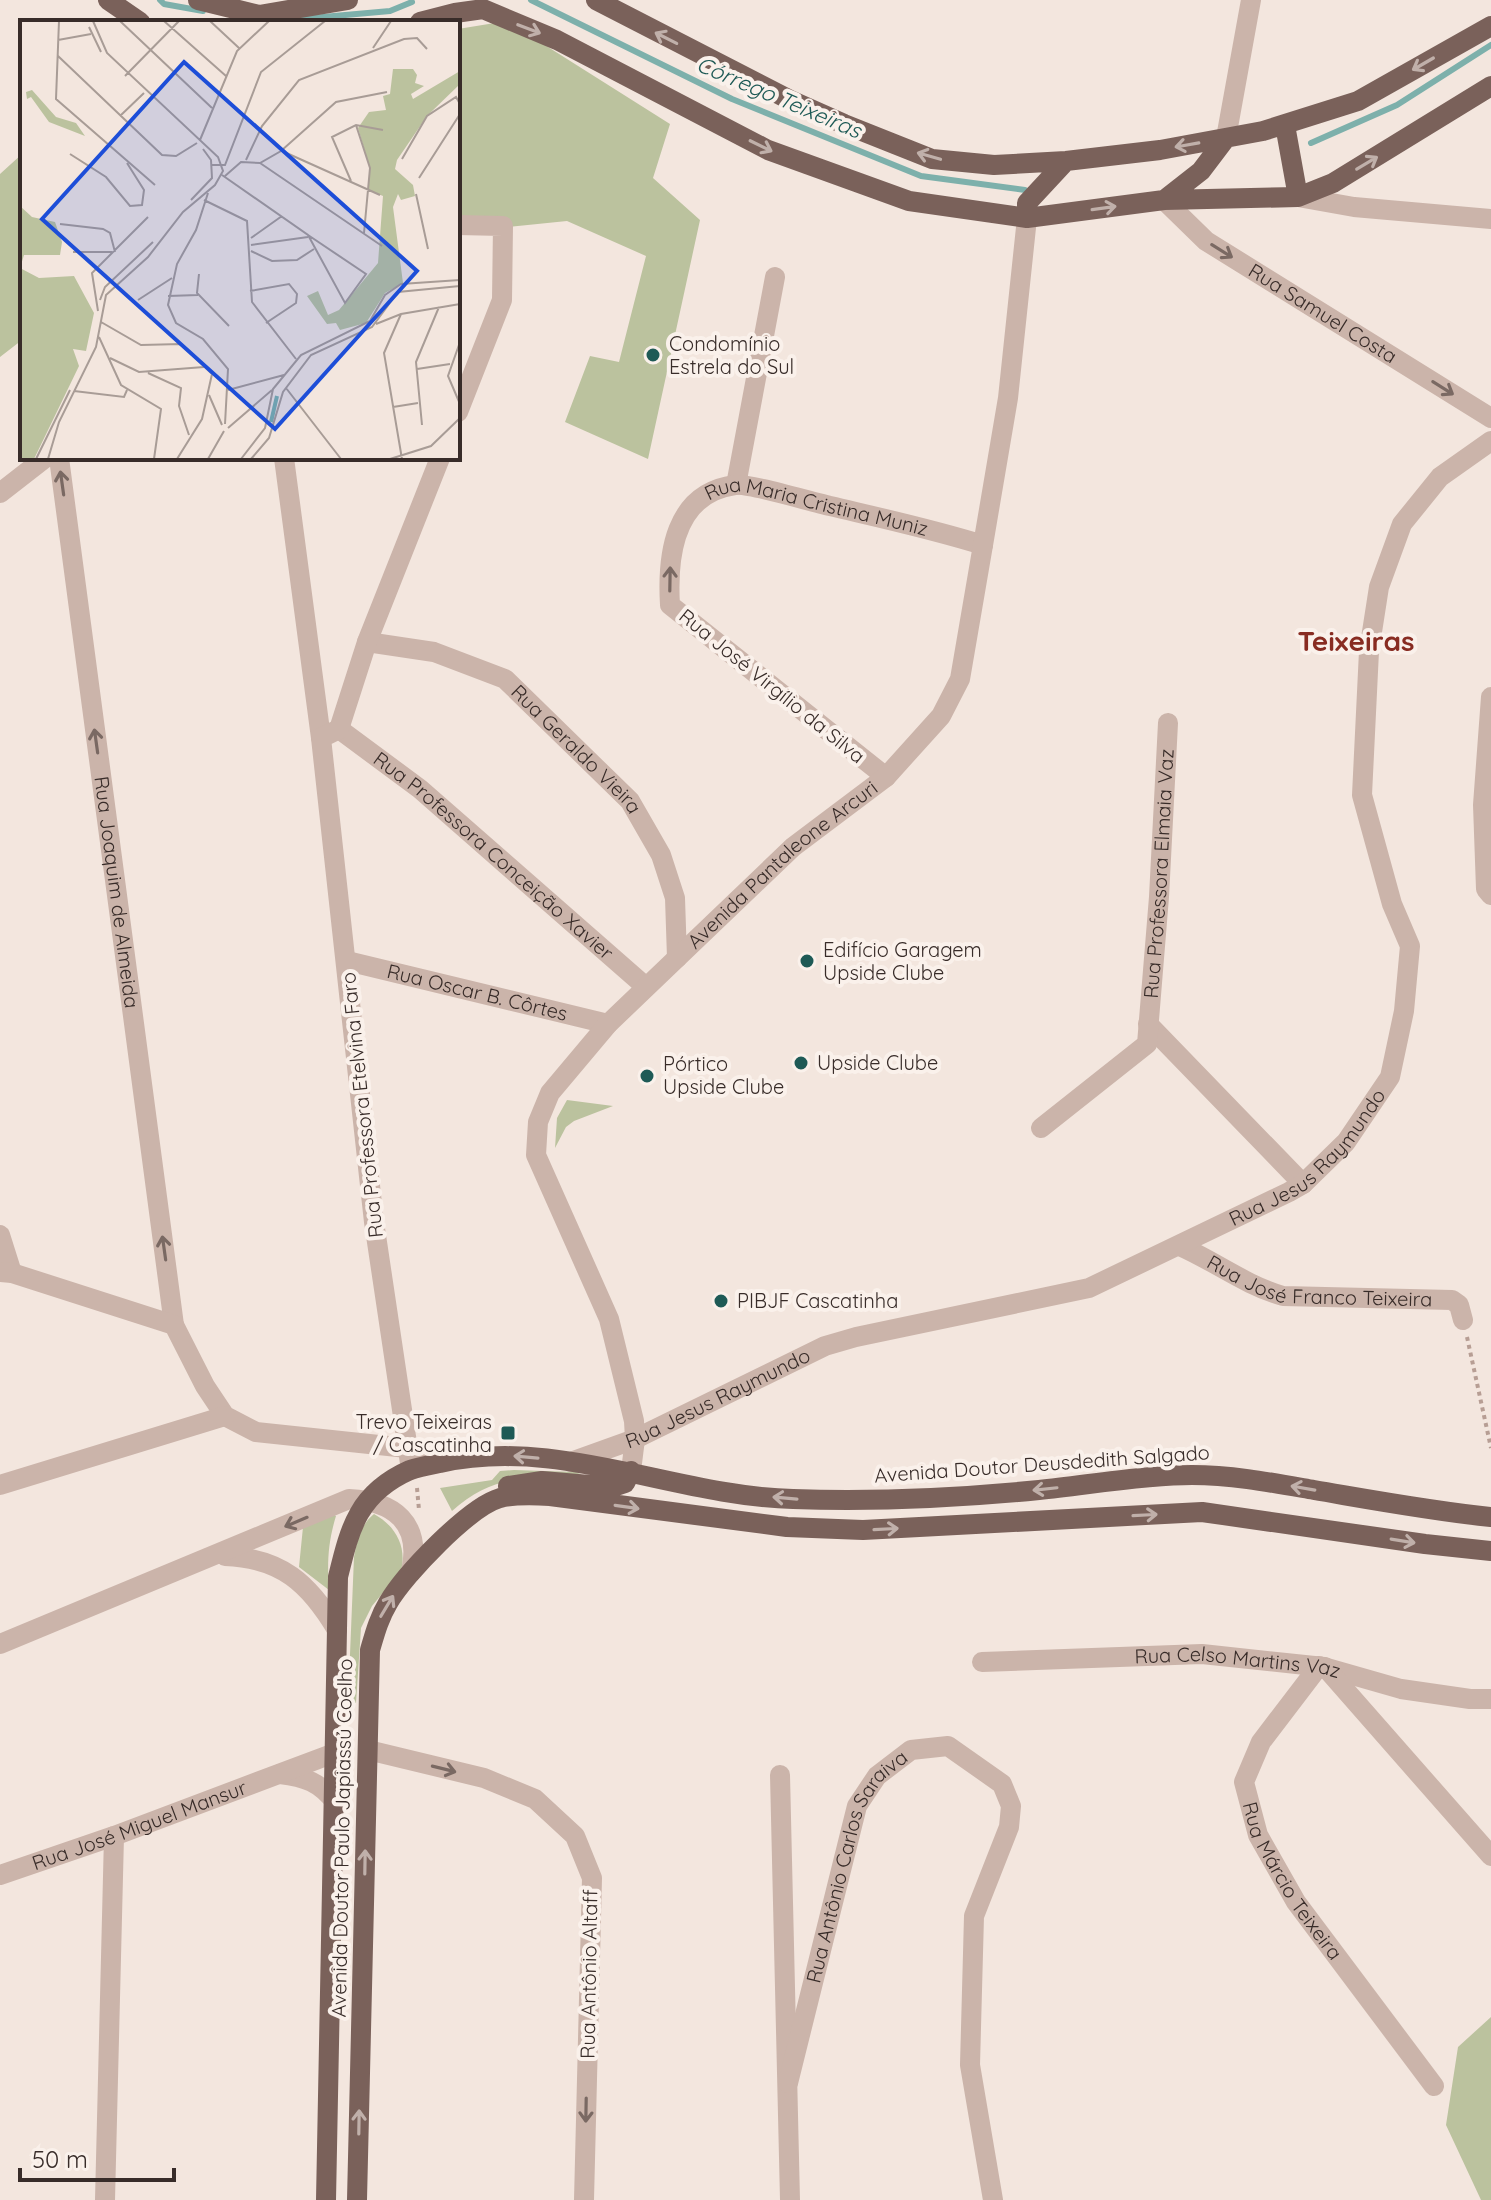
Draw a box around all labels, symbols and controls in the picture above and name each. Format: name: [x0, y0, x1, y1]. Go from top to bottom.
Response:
inset map: [20, 20, 460, 460]
one-way arrow: [516, 23, 541, 37]
one-way arrow: [655, 30, 679, 45]
water label: Córrego Teixeiras: [692, 50, 867, 145]
one-way arrow: [1412, 56, 1435, 72]
one-way arrow: [749, 139, 773, 154]
one-way arrow: [1174, 139, 1200, 154]
one-way arrow: [916, 148, 942, 163]
one-way arrow: [1355, 154, 1378, 170]
one-way arrow: [1090, 200, 1117, 215]
one-way arrow: [1210, 243, 1233, 259]
street label: Rua Samuel Costa: [1244, 258, 1402, 368]
place label: Condomínio Estrela do Sul: [669, 331, 794, 379]
marker: Condomínio Estrela do Sul: [644, 346, 662, 364]
one-way arrow: [1431, 380, 1454, 396]
one-way arrow: [54, 471, 69, 496]
street label: Rua Maria Cristina Muniz: [700, 471, 931, 541]
one-way arrow: [662, 566, 677, 593]
street label: Rua José Virgílio da Silva: [674, 603, 870, 768]
district label: Teixeiras: [1298, 623, 1414, 658]
street label: Rua Geraldo Vieira: [506, 679, 648, 818]
one-way arrow: [89, 728, 104, 754]
street label: Rua Professora Conceição Xavier: [369, 746, 619, 965]
street label: Rua Professora Elmaia Vaz: [1138, 748, 1179, 999]
street label: Rua Joaquim de Almeida: [89, 775, 145, 1010]
street label: Avenida Pantaleone Arcuri: [682, 775, 882, 954]
place label: Edifício Garagem Upside Clube: [823, 937, 982, 985]
marker: Edifício Garagem Upside Clube: [798, 952, 816, 970]
street label: Rua Oscar B. Côrtes: [385, 958, 570, 1026]
street label: Rua Professora Etelvina Faro: [335, 971, 388, 1239]
place label: Upside Clube: [817, 1050, 938, 1075]
place label: Pórtico Upside Clube: [663, 1051, 784, 1099]
marker: Upside Clube: [792, 1054, 810, 1072]
marker: Pórtico Upside Clube: [638, 1067, 656, 1085]
street label: Rua Jesus Raymundo: [1225, 1084, 1390, 1231]
one-way arrow: [156, 1236, 171, 1261]
street label: Rua José Franco Teixeira: [1203, 1249, 1433, 1312]
place label: PIBJF Cascatinha: [737, 1288, 898, 1313]
marker: PIBJF Cascatinha: [712, 1292, 730, 1310]
street label: Rua Jesus Raymundo: [622, 1342, 814, 1454]
place label: Trevo Teixeiras / Cascatinha: [355, 1409, 492, 1457]
marker: Trevo Teixeiras / Cascatinha: [499, 1424, 517, 1442]
street label: Avenida Doutor Deusdedith Salgado: [873, 1439, 1210, 1488]
one-way arrow: [513, 1449, 540, 1464]
one-way arrow: [1291, 1480, 1316, 1495]
one-way arrow: [1032, 1482, 1059, 1497]
one-way arrow: [772, 1490, 799, 1505]
one-way arrow: [614, 1500, 639, 1515]
one-way arrow: [1131, 1507, 1158, 1522]
one-way arrow: [284, 1515, 309, 1530]
one-way arrow: [872, 1522, 899, 1537]
one-way arrow: [1390, 1534, 1416, 1549]
one-way arrow: [379, 1595, 395, 1618]
street label: Rua Celso Martins Vaz: [1134, 1641, 1343, 1683]
street label: Avenida Doutor Paulo Japiassú Coelho: [326, 1658, 357, 2018]
street label: Rua Antônio Carlos Saraiva: [800, 1744, 912, 1986]
one-way arrow: [431, 1762, 456, 1777]
street label: Rua José Miguel Mansur: [29, 1774, 250, 1875]
street label: Rua Márcio Teixeira: [1238, 1799, 1348, 1965]
one-way arrow: [358, 1849, 373, 1876]
street label: Rua Antônio Altaff: [575, 1889, 602, 2059]
one-way arrow: [578, 2096, 594, 2123]
one-way arrow: [352, 2109, 367, 2136]
scale bar: [20, 2132, 174, 2182]
text: 50 m: [32, 2144, 88, 2174]

